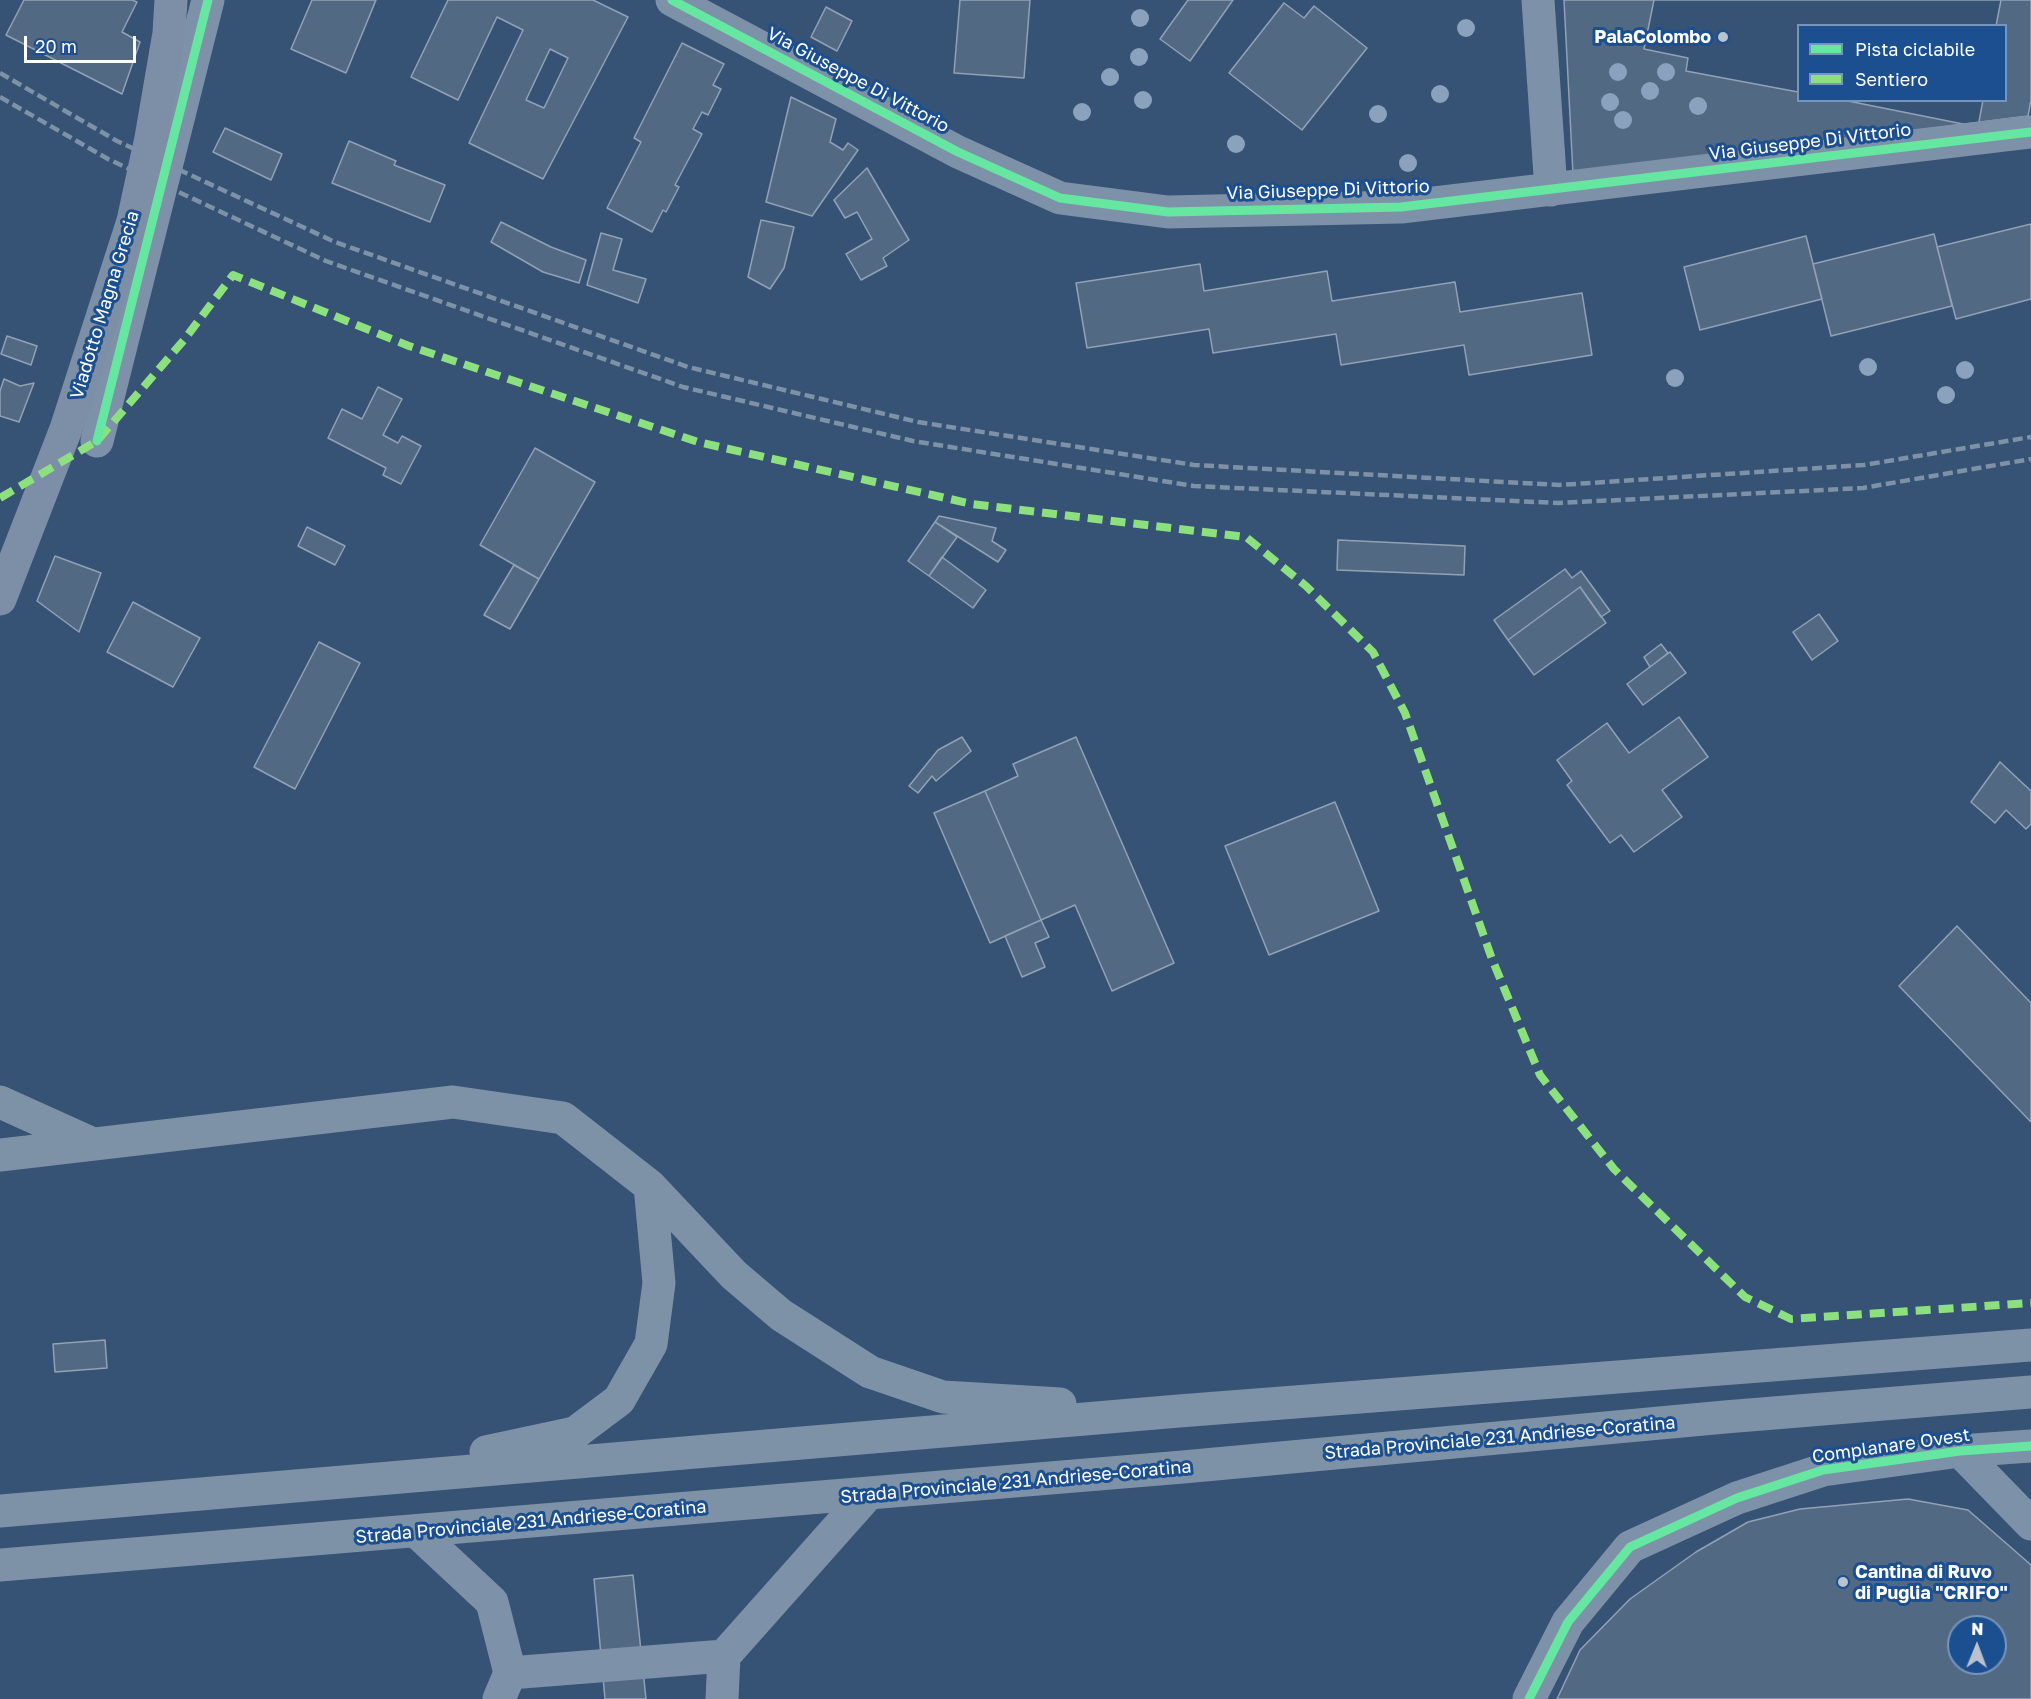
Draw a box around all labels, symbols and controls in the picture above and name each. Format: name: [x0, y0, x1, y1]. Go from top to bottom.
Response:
street label: Via Giuseppe Di Vittorio: [763, 23, 953, 137]
scale bar: [27, 24, 140, 62]
legend: [1797, 24, 2007, 102]
place label: PalaColombo: [1594, 26, 1711, 48]
marker: PalaColombo: [1716, 30, 1730, 44]
text: 20 m: [35, 35, 77, 57]
text: Pista ciclabile: [1855, 38, 1975, 60]
text: Sentiero: [1855, 68, 1928, 90]
street label: Via Giuseppe Di Vittorio: [1708, 119, 1912, 165]
street label: Via Giuseppe Di Vittorio: [1226, 176, 1430, 204]
street label: Viadotto Magna Grecia: [66, 208, 144, 402]
street label: Strada Provinciale 231 Andriese-Coratina: [1324, 1412, 1676, 1464]
street label: Complanare Ovest: [1811, 1424, 1971, 1468]
street label: Strada Provinciale 231 Andriese-Coratina: [840, 1456, 1192, 1508]
street label: Strada Provinciale 231 Andriese-Coratina: [355, 1496, 707, 1548]
place label: Cantina di Ruvo di Puglia "CRIFO": [1855, 1561, 2008, 1604]
marker: Cantina di Ruvo di Puglia "CRIFO": [1836, 1575, 1850, 1589]
north arrow: [1947, 1615, 2007, 1675]
text: N: [1971, 1619, 1984, 1639]

